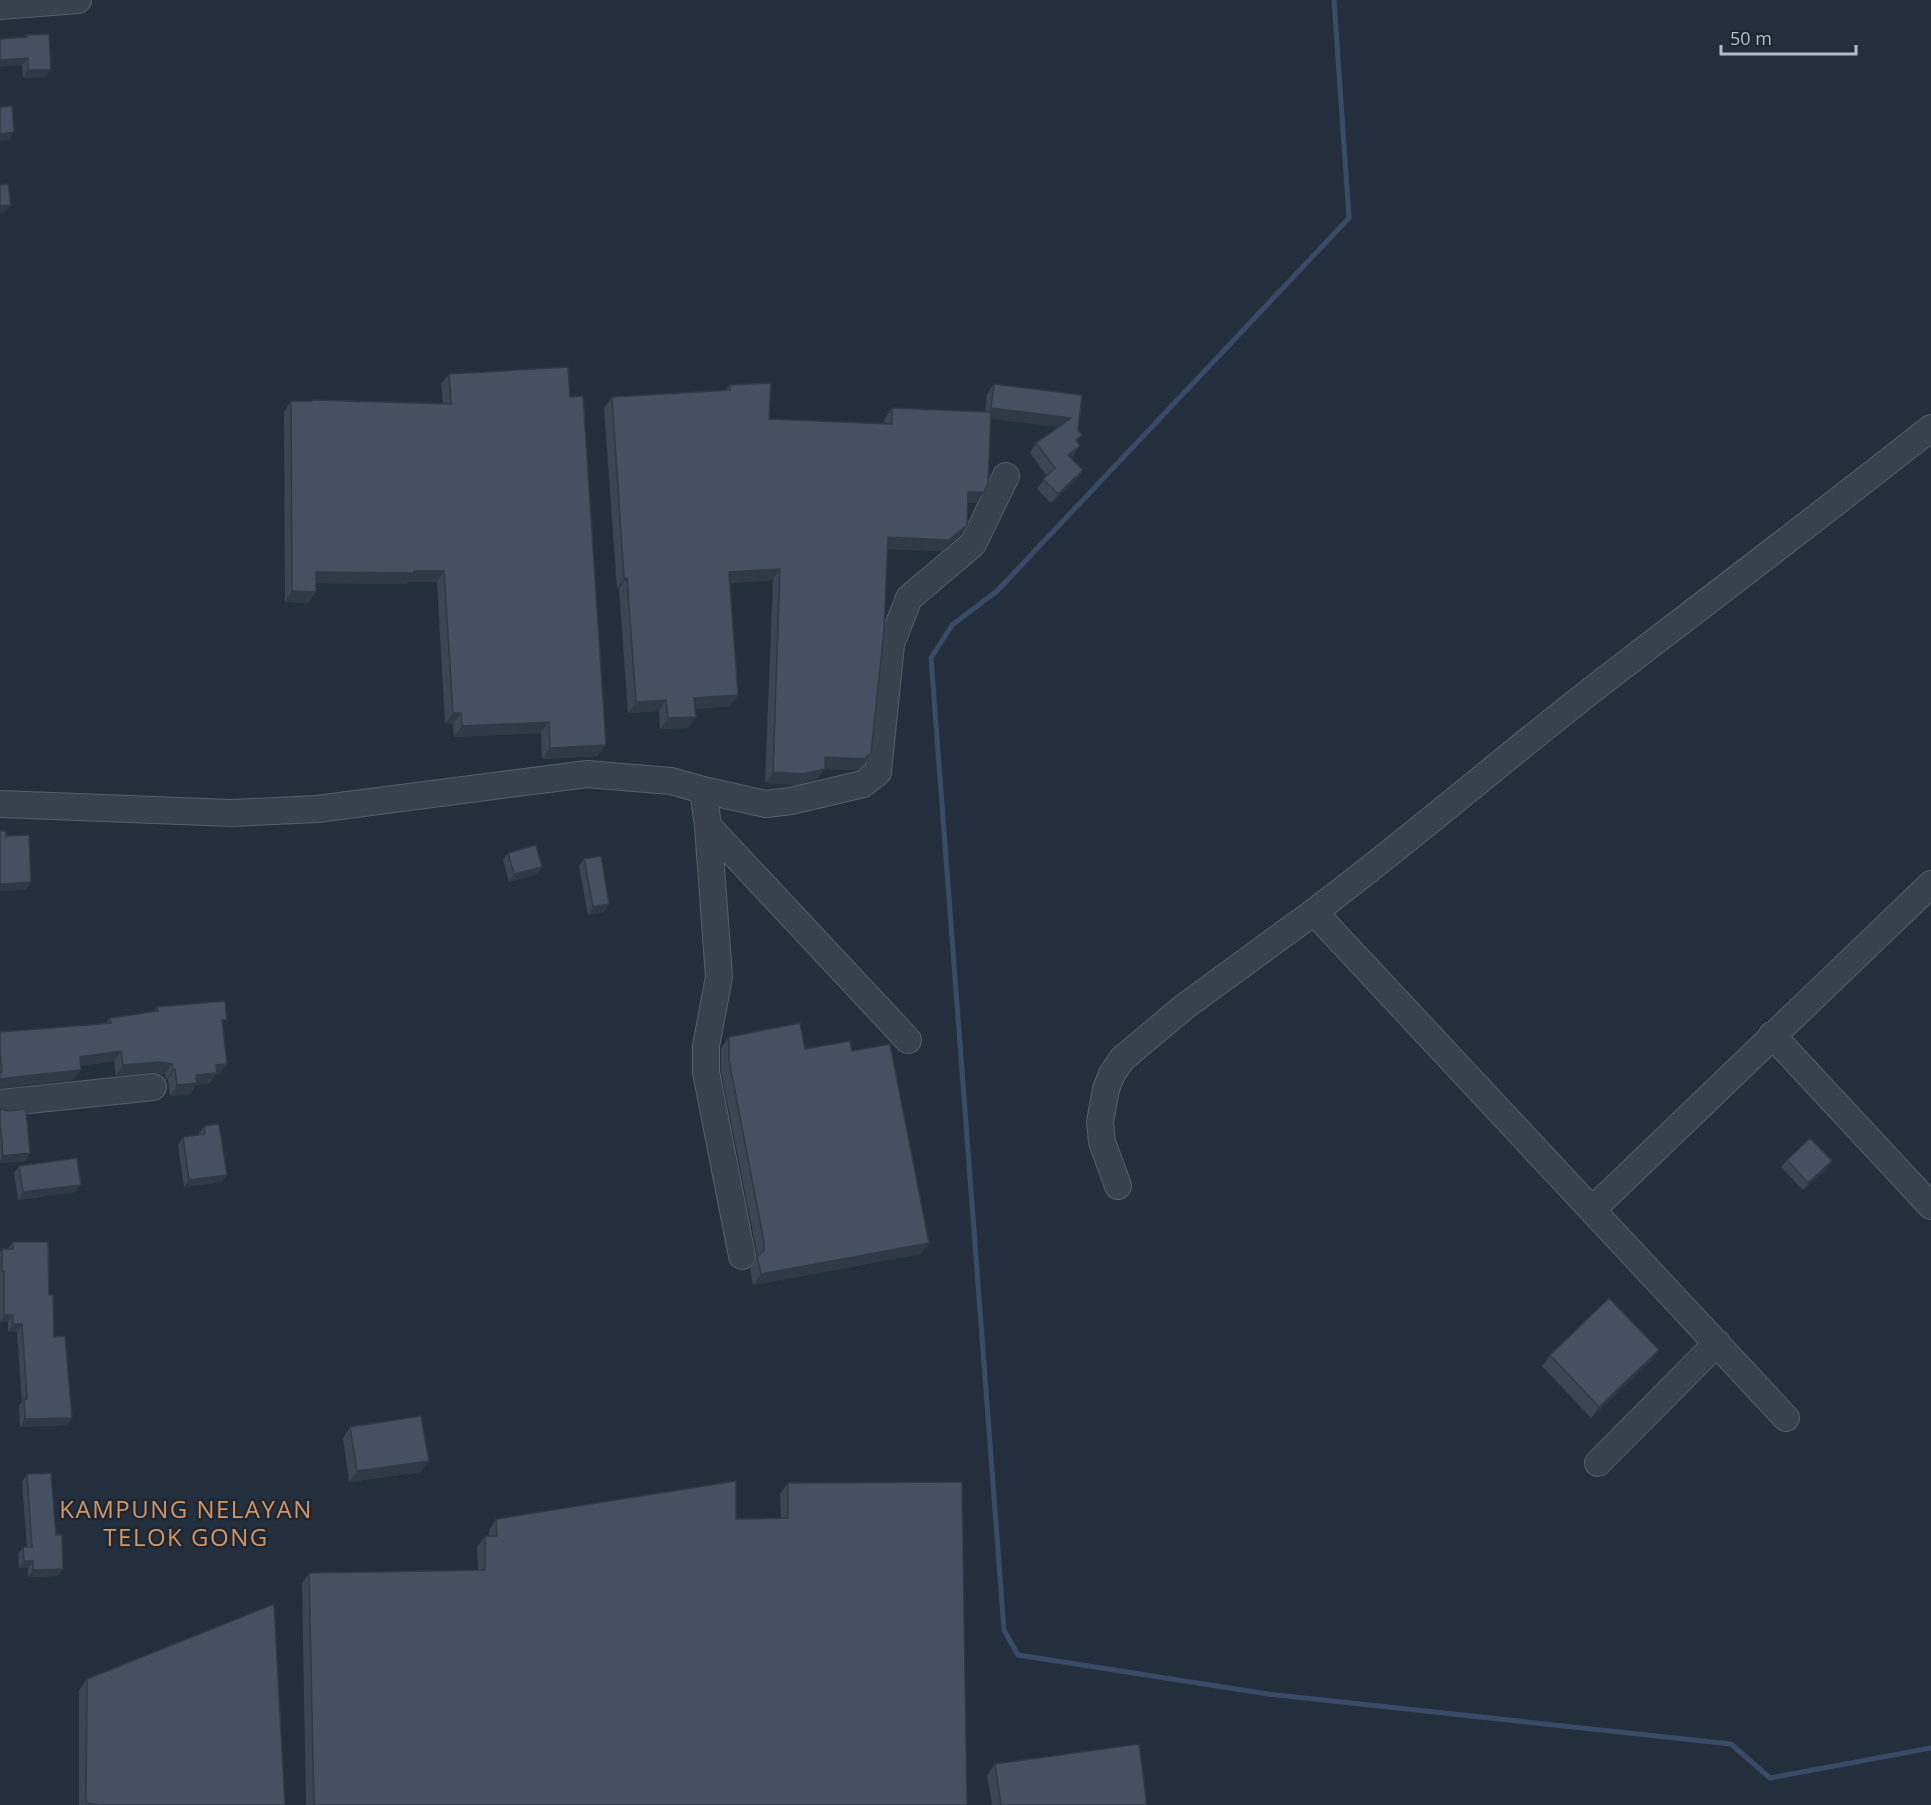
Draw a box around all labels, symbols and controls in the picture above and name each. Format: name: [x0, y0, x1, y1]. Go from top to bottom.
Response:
scale bar: [1721, 18, 1856, 56]
text: 50 m: [1730, 26, 1772, 50]
district label: KAMPUNG NELAYAN TELOK GONG: [59, 1492, 313, 1553]

